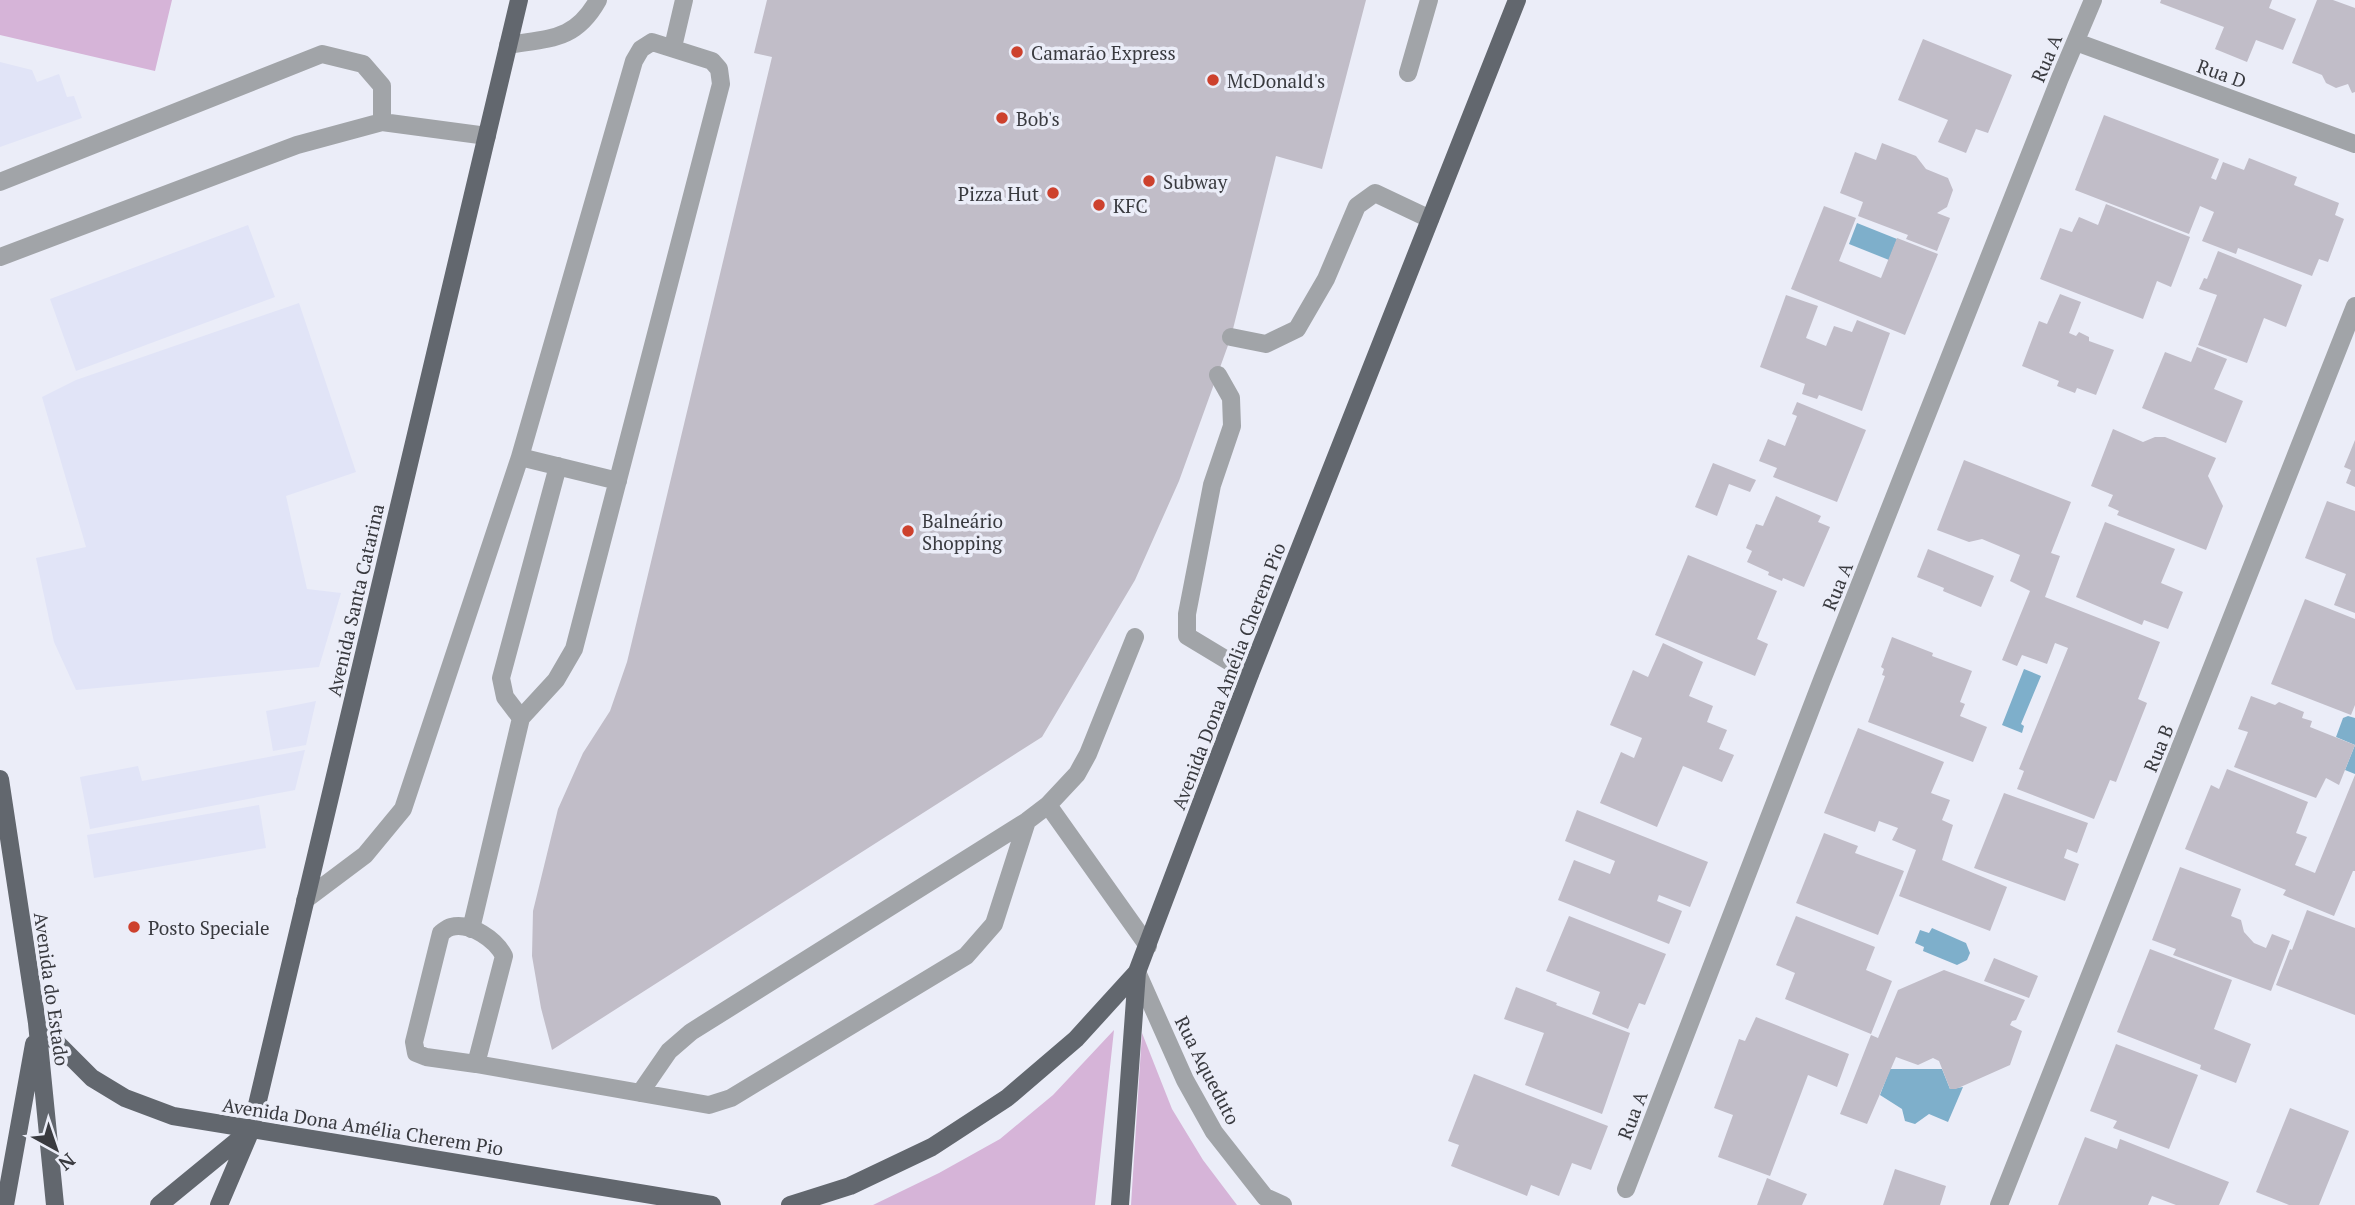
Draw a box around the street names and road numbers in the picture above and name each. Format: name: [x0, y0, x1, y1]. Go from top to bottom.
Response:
street label: Rua A: [2025, 30, 2067, 86]
street label: Rua D: [2194, 53, 2250, 93]
street label: Avenida Santa Catarina: [321, 501, 389, 699]
street label: Avenida Dona Amélia Cherem Pio: [1165, 539, 1291, 813]
street label: Rua A: [1816, 558, 1858, 614]
street label: Rua B: [2137, 721, 2179, 775]
street label: Avenida do Estado: [29, 911, 75, 1067]
street label: Rua Aqueduto: [1170, 1011, 1246, 1129]
street label: Rua A: [1611, 1087, 1653, 1143]
street label: Avenida Dona Amélia Cherem Pio: [221, 1091, 505, 1161]

